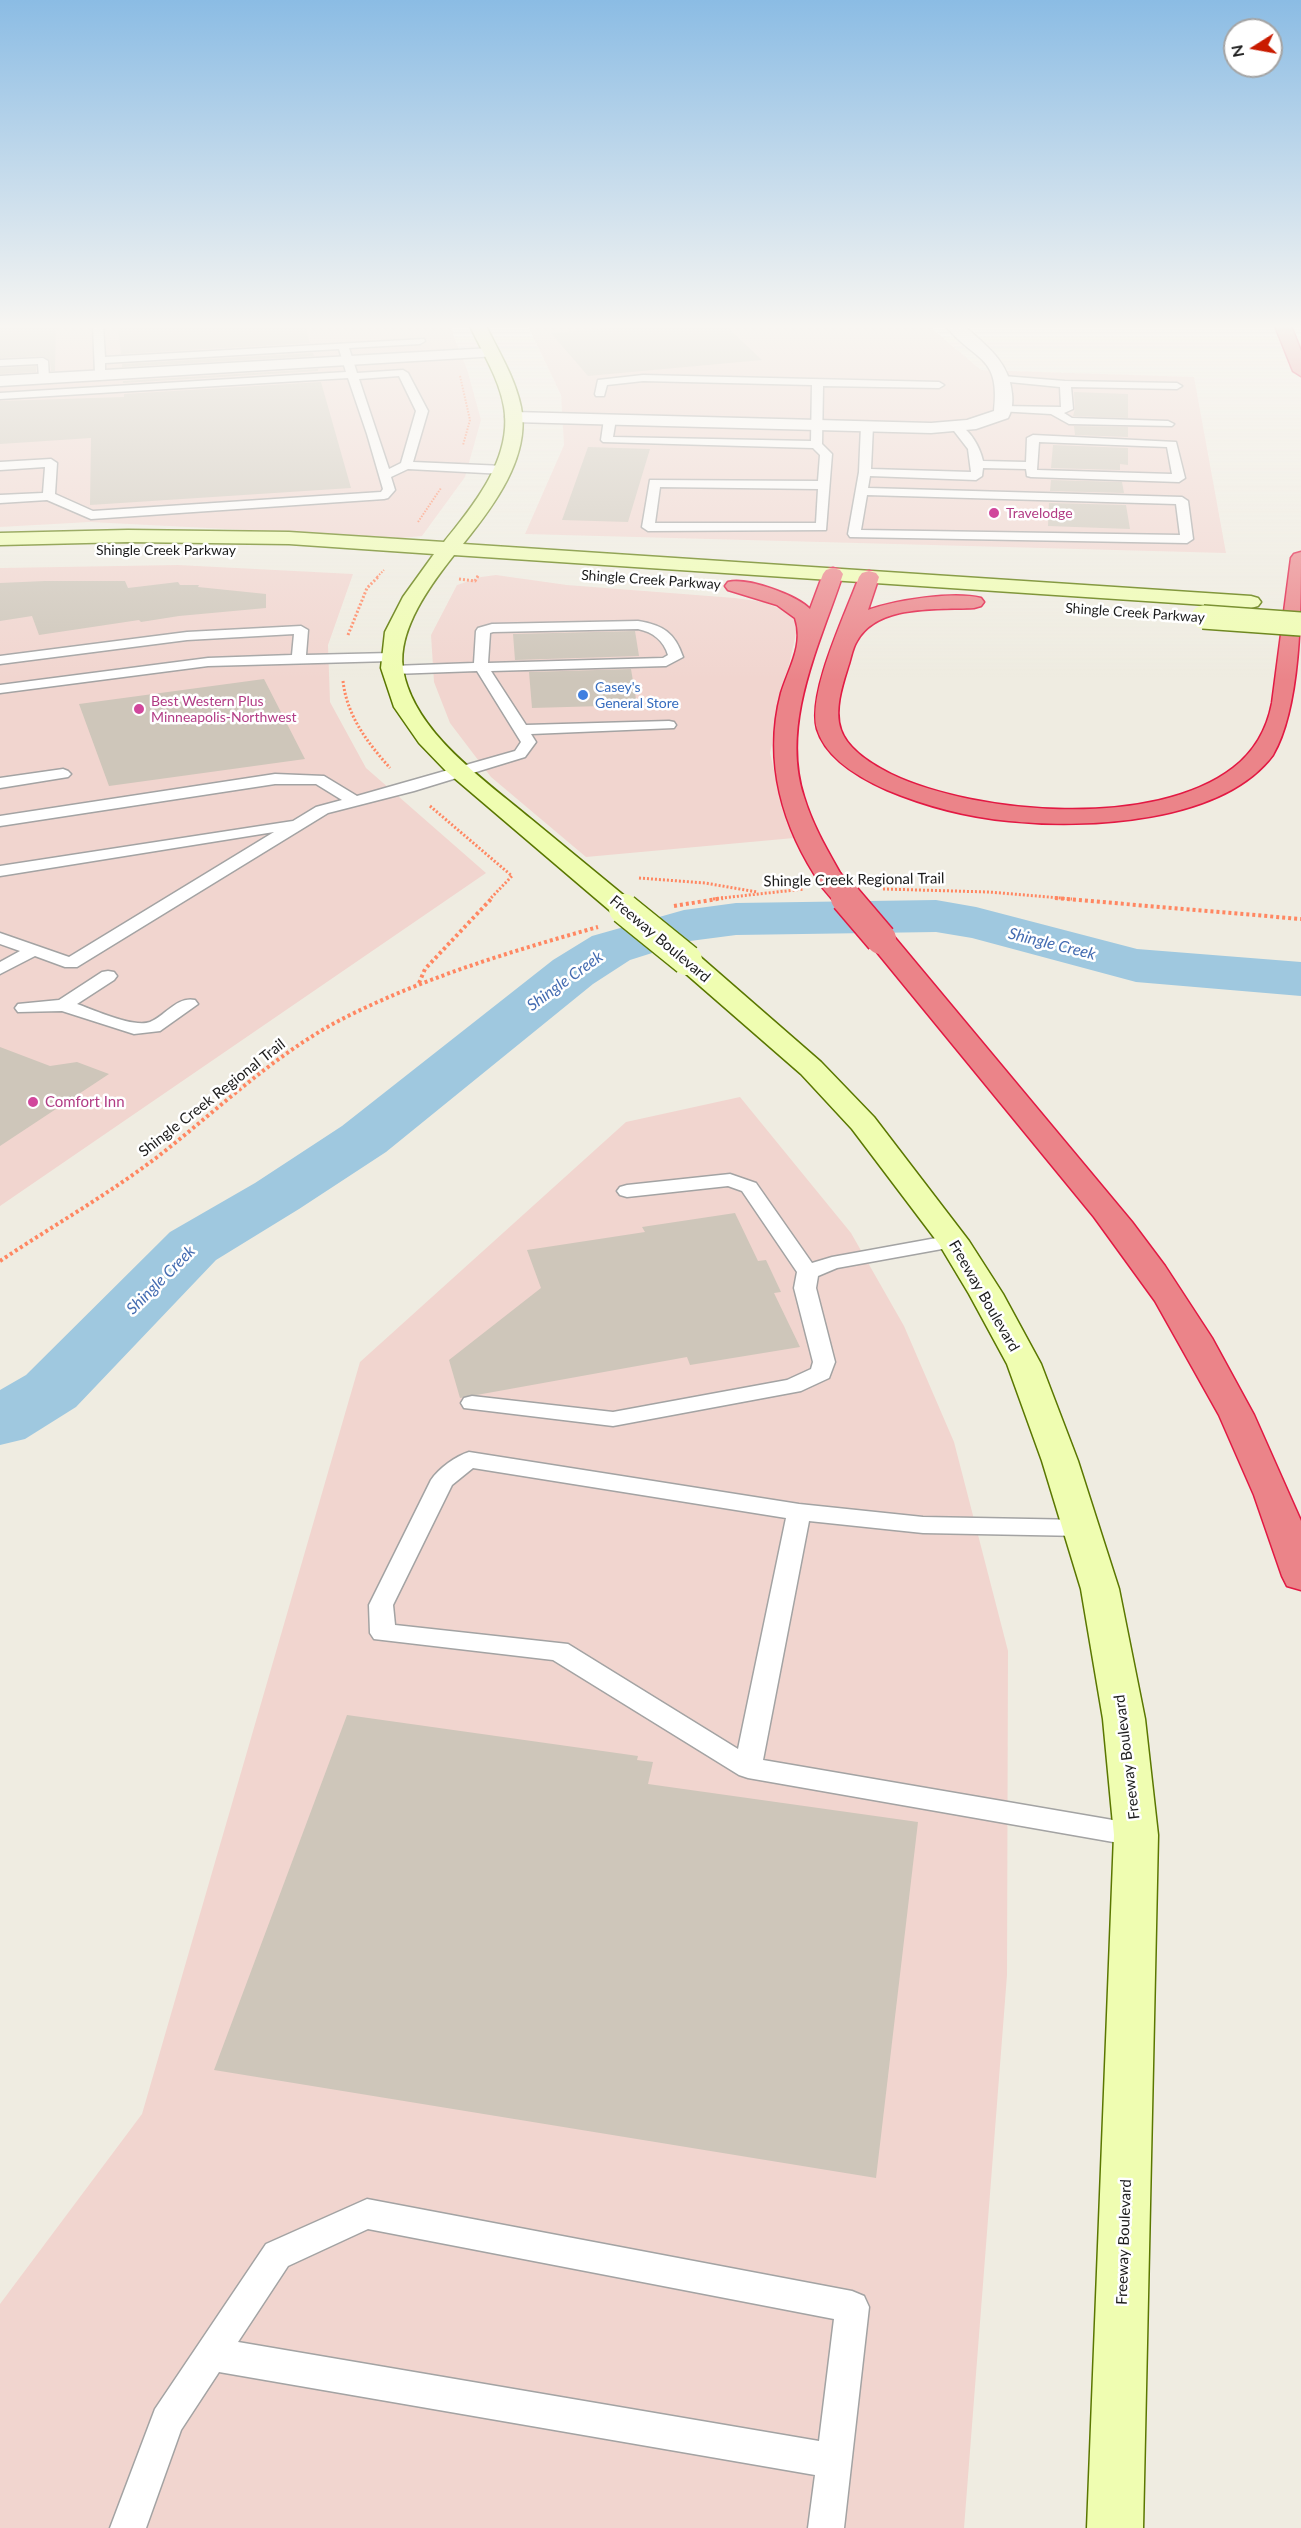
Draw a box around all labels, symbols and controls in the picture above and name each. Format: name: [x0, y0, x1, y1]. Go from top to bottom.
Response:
north arrow: [1223, 18, 1283, 78]
text: N: [1226, 43, 1247, 59]
place label: Travelodge: [1006, 505, 1073, 521]
marker: Travelodge: [987, 506, 1001, 520]
street label: Shingle Creek Parkway: [96, 542, 236, 558]
street label: Shingle Creek Parkway: [581, 567, 721, 593]
street label: Shingle Creek Parkway: [1065, 600, 1205, 626]
place label: Casey's General Store: [595, 679, 679, 712]
marker: Casey's General Store: [576, 688, 590, 702]
place label: Best Western Plus Minneapolis-Northwest: [151, 693, 297, 726]
marker: Best Western Plus Minneapolis-Northwest: [132, 702, 146, 716]
street label: Shingle Creek Regional Trail: [763, 869, 945, 891]
street label: Freeway Boulevard: [606, 892, 714, 986]
water label: Shingle Creek: [1006, 924, 1098, 964]
water label: Shingle Creek: [523, 947, 607, 1015]
street label: Shingle Creek Regional Trail: [135, 1035, 289, 1161]
place label: Comfort Inn: [45, 1093, 125, 1111]
marker: Comfort Inn: [26, 1095, 40, 1109]
street label: Freeway Boulevard: [945, 1237, 1023, 1355]
water label: Shingle Creek: [123, 1242, 199, 1318]
street label: Freeway Boulevard: [1110, 1694, 1144, 1820]
street label: Freeway Boulevard: [1113, 2179, 1135, 2305]

